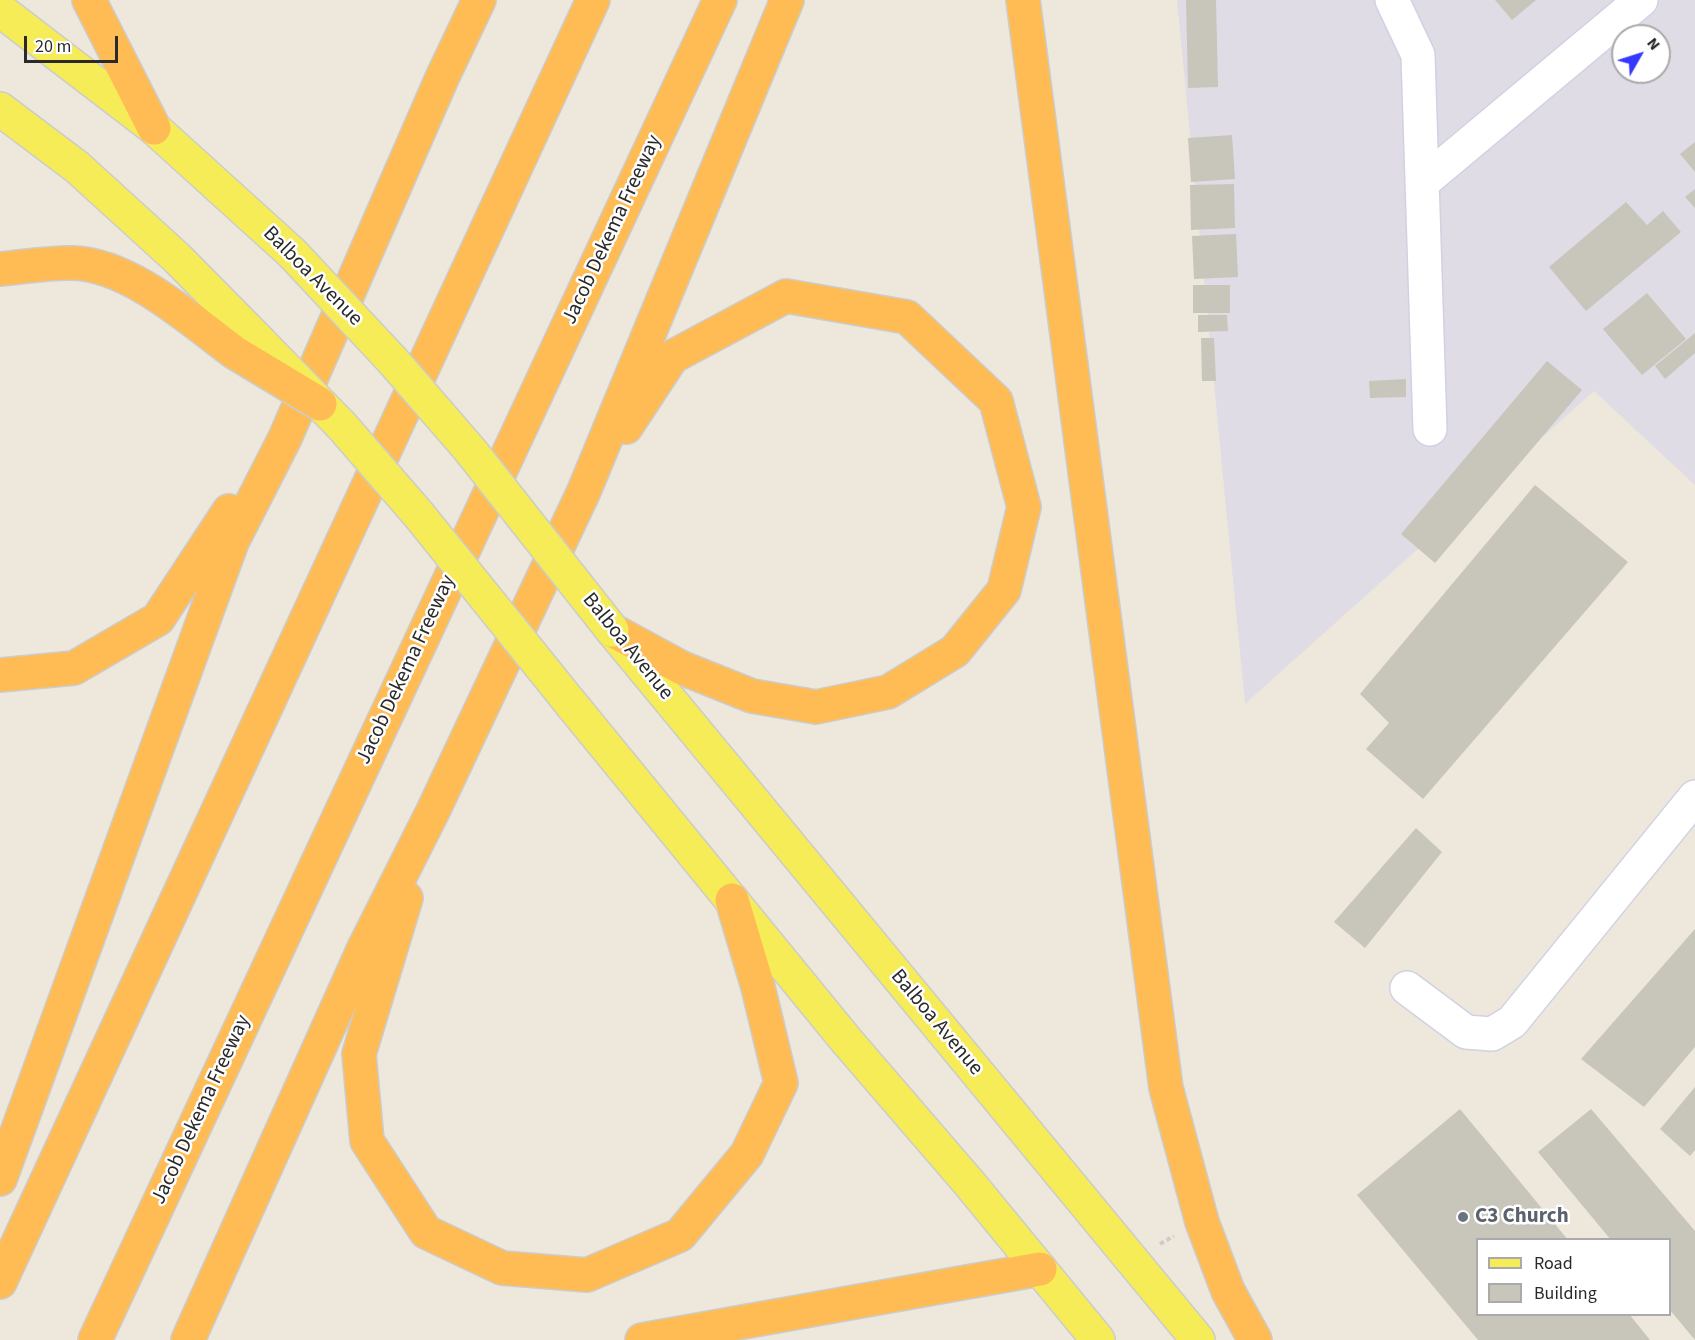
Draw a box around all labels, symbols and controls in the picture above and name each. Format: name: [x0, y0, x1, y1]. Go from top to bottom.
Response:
scale bar: [27, 24, 122, 62]
north arrow: [1611, 24, 1671, 84]
text: N: [1642, 33, 1665, 55]
text: 20 m: [35, 34, 71, 59]
street label: Jacob Dekema Freeway: [558, 131, 668, 329]
street label: Balboa Avenue: [257, 222, 367, 332]
street label: Jacob Dekema Freeway: [352, 571, 462, 769]
street label: Balboa Avenue: [576, 588, 678, 706]
street label: Balboa Avenue: [884, 965, 988, 1081]
street label: Jacob Dekema Freeway: [147, 1011, 257, 1209]
place label: C3 Church: [1475, 1204, 1569, 1230]
marker: C3 Church: [1456, 1210, 1470, 1224]
legend: [1476, 1238, 1671, 1316]
text: Road: [1534, 1251, 1573, 1276]
text: Building: [1534, 1281, 1597, 1306]

